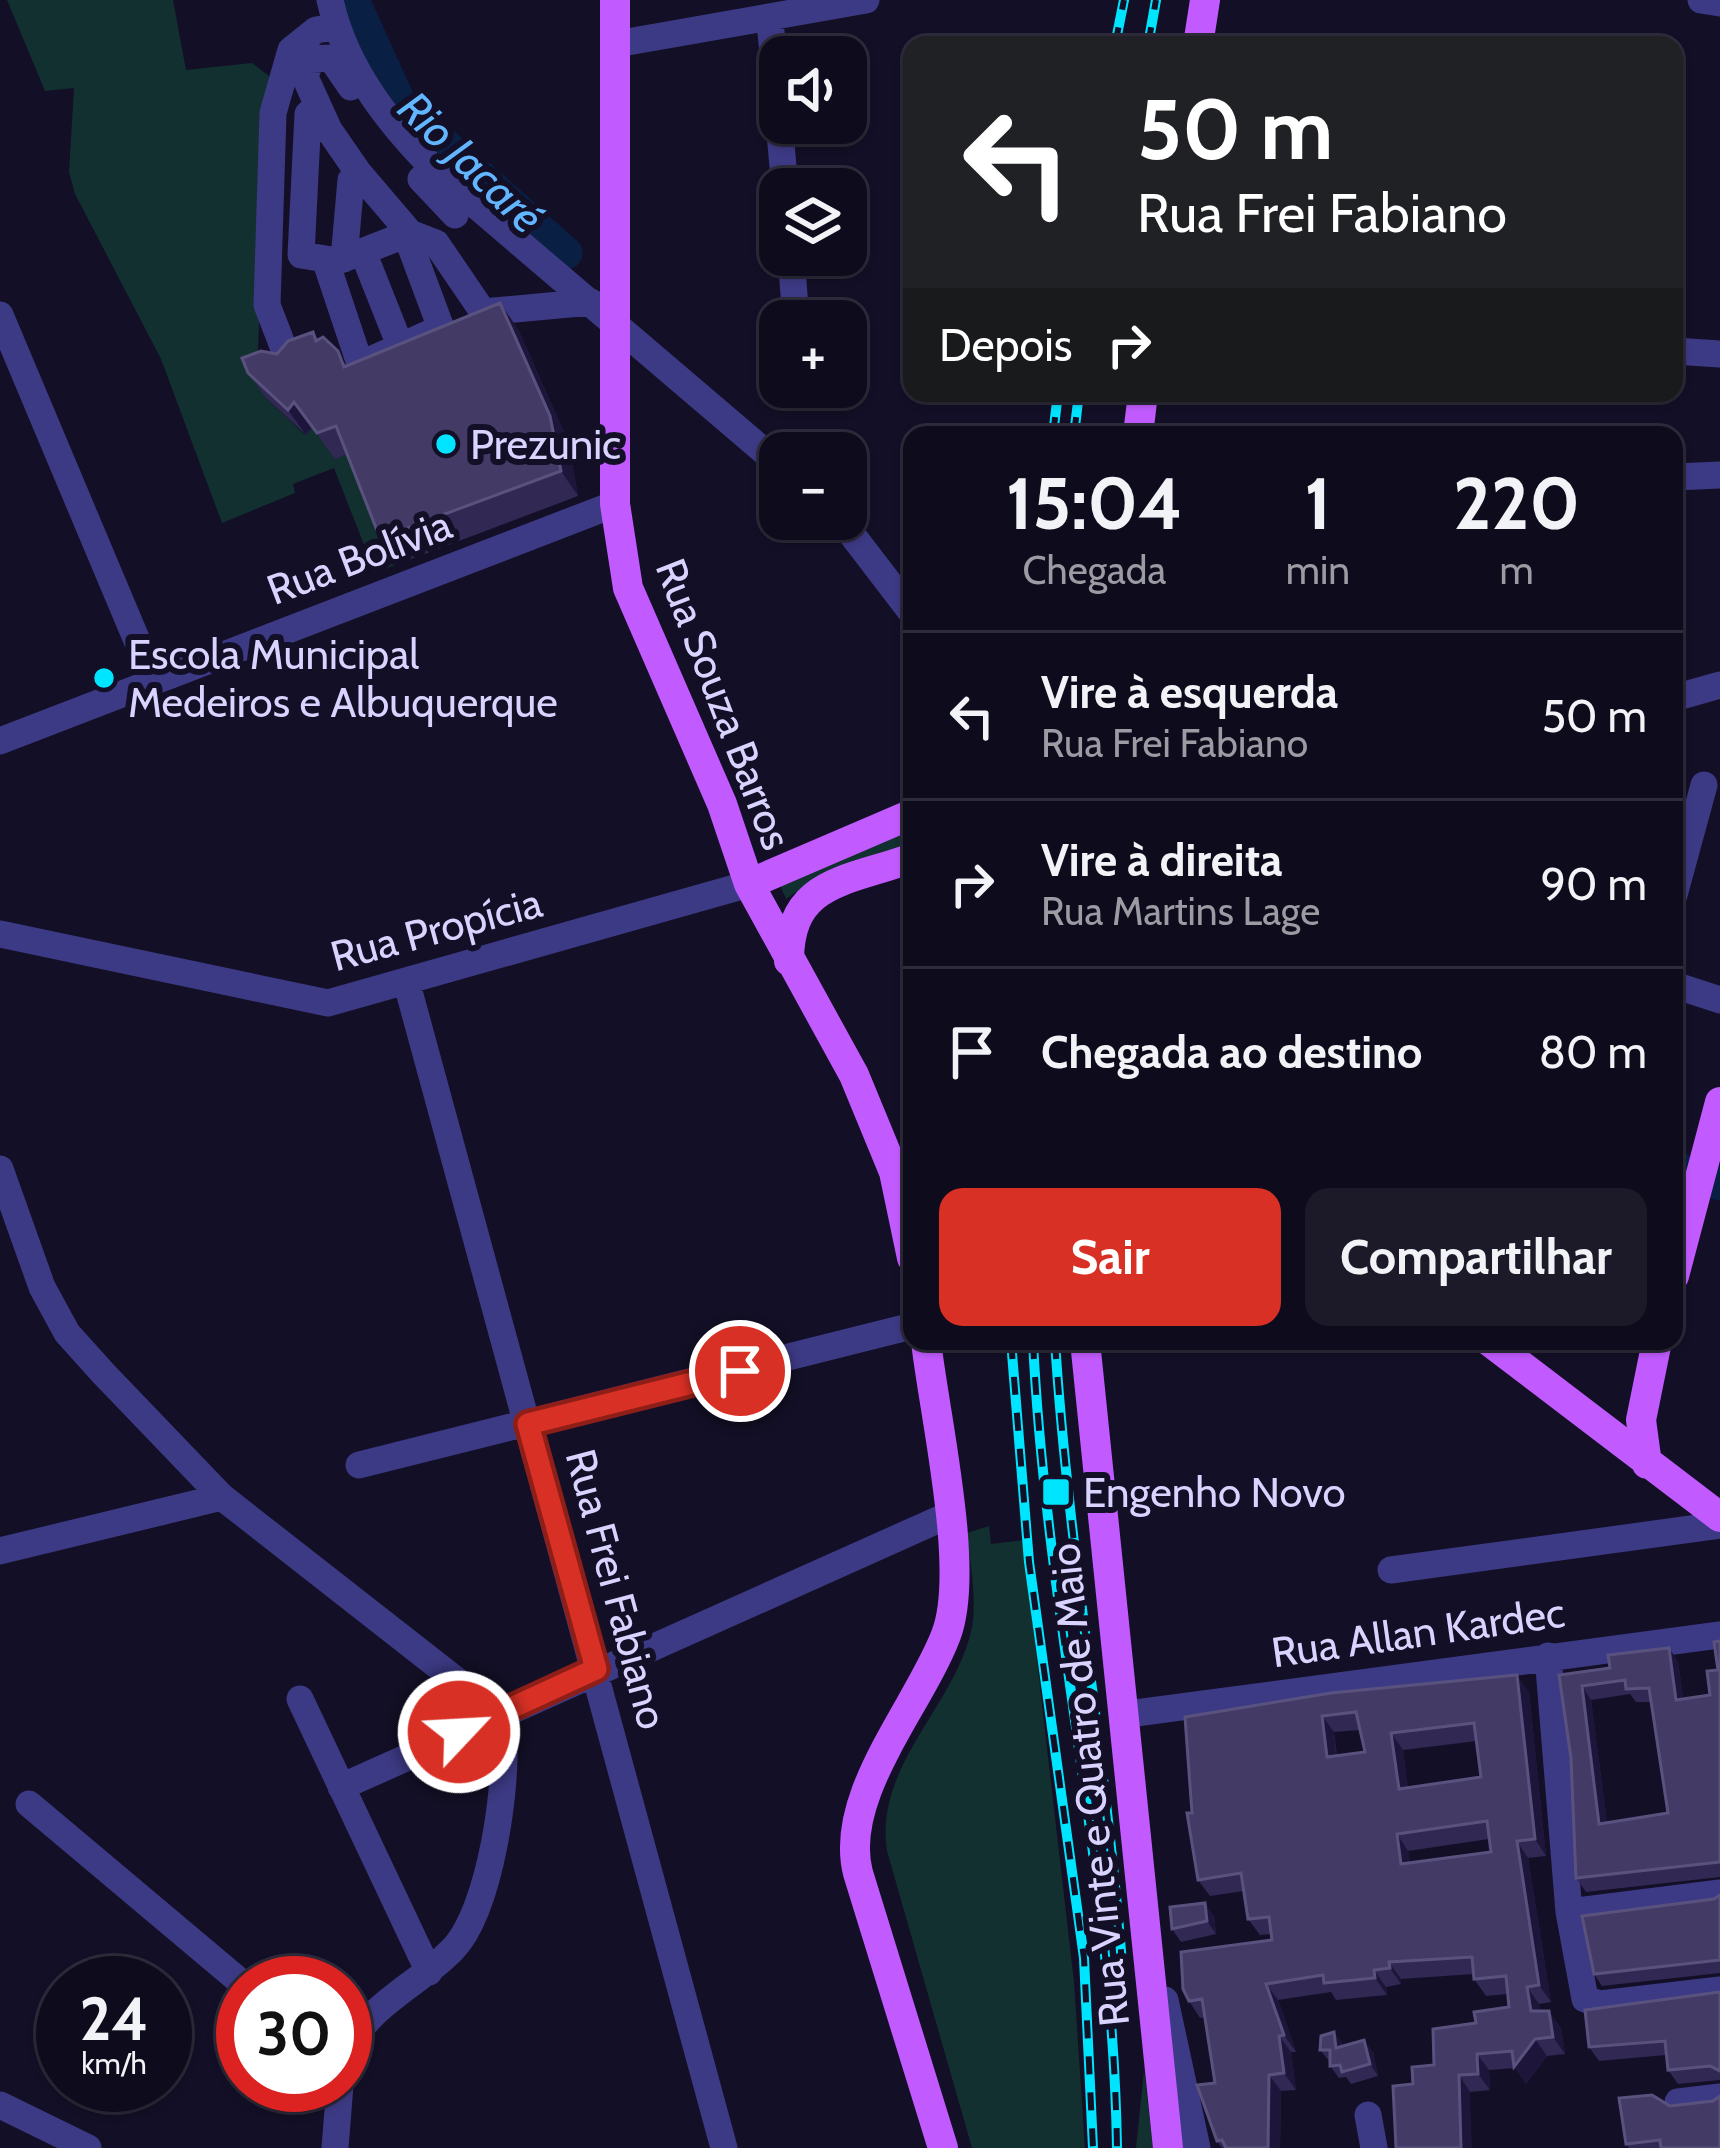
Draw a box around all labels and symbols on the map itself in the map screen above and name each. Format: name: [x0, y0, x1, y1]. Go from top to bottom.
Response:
water label: Rio Jacaré: [388, 80, 554, 244]
place label: Prezunic: [470, 418, 621, 470]
marker: Prezunic: [433, 431, 459, 457]
street label: Rua Bolívia: [260, 498, 458, 616]
street label: Rua Souza Barros: [645, 551, 803, 857]
place label: Escola Municipal Medeiros e Albuquerque: [128, 628, 558, 728]
marker: Escola Municipal Medeiros e Albuquerque: [91, 665, 117, 691]
street label: Rua Propícia: [325, 876, 547, 982]
pin: [689, 1320, 791, 1422]
street label: Rua Frei Fabiano: [555, 1443, 679, 1735]
place label: Engenho Novo: [1083, 1466, 1346, 1518]
marker: Engenho Novo: [1040, 1476, 1072, 1508]
street label: Rua Vinte e Quatro de Maio: [1038, 1541, 1140, 2029]
street label: Rua Allan Kardec: [1268, 1586, 1568, 1678]
position arrow: [396, 1669, 522, 1795]
speed limit sign: 30: [216, 1956, 372, 2112]

